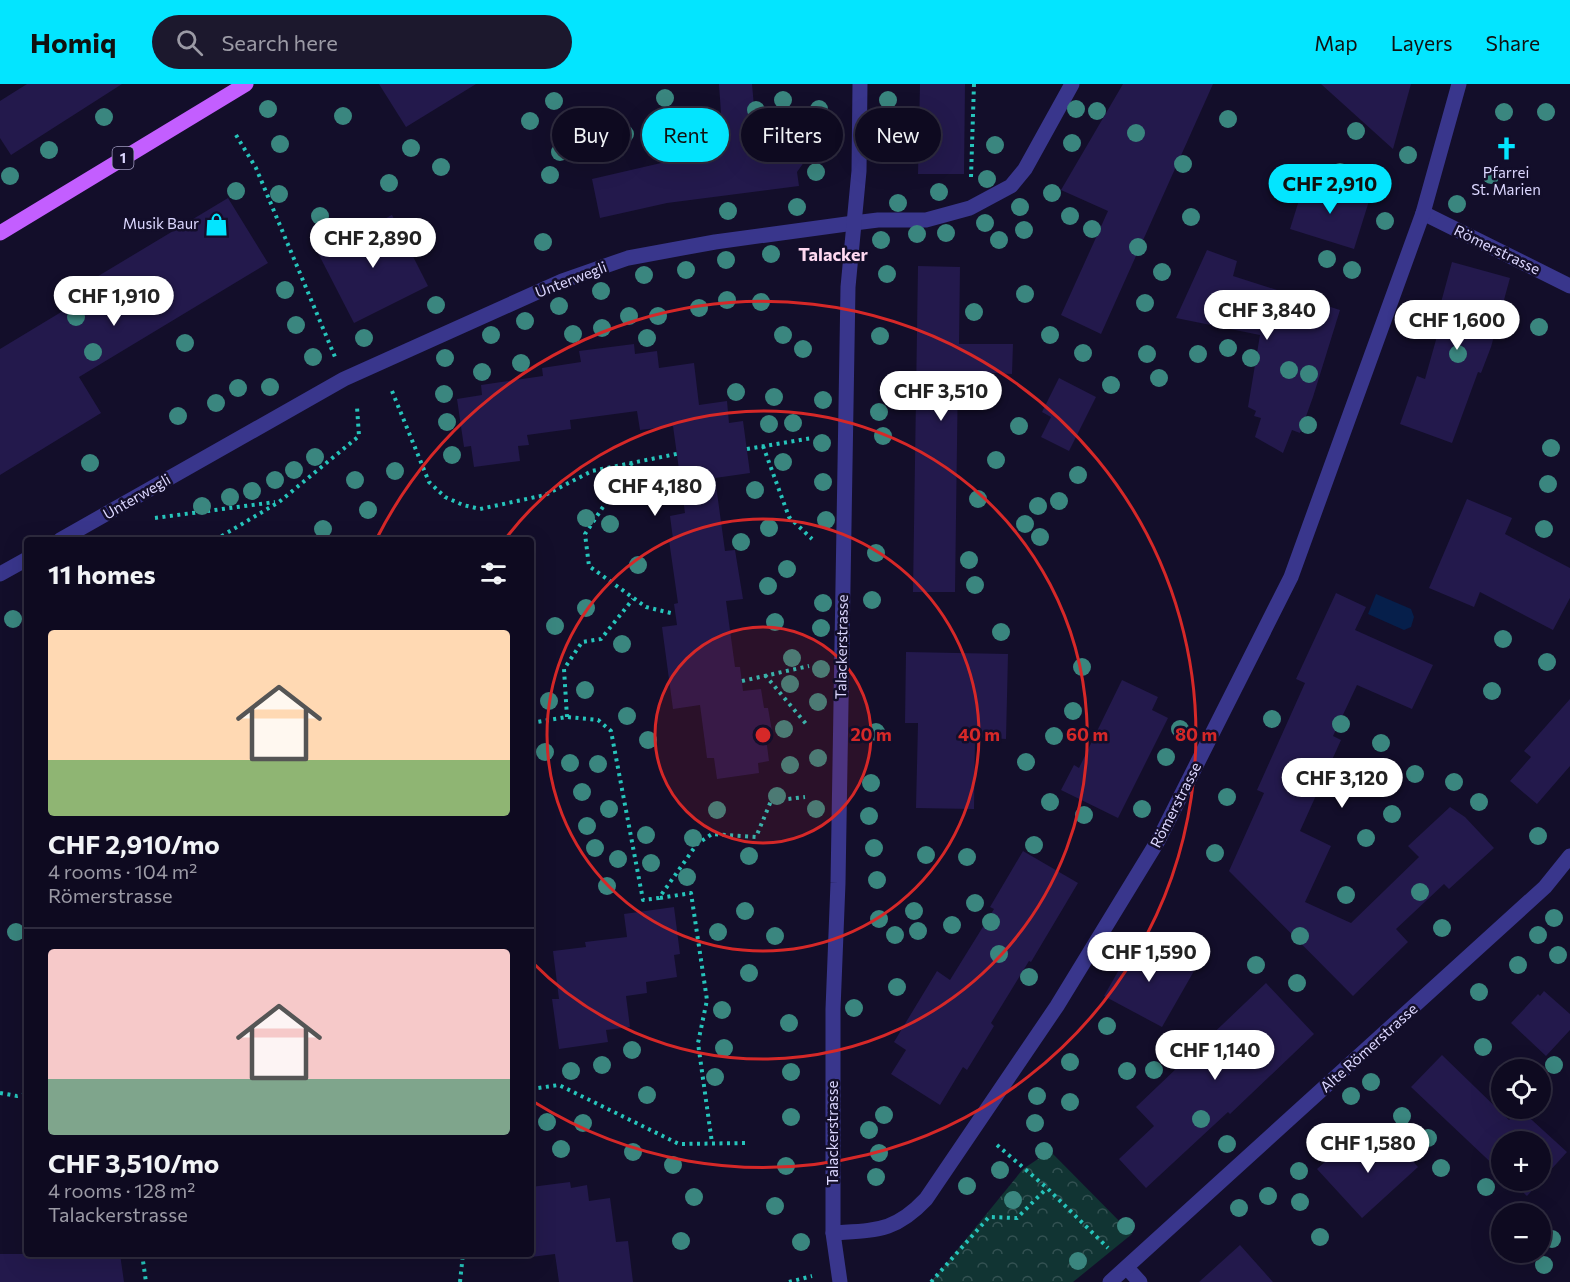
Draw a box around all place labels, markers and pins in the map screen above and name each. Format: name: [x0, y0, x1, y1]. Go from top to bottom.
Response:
church icon: Pfarrei St. Marien: [1493, 136, 1519, 162]
place label: Pfarrei St. Marien: [1471, 163, 1541, 198]
pin: CHF 2,910: [1261, 164, 1399, 215]
shop icon: Musik Baur: [204, 211, 230, 237]
place label: Musik Baur: [123, 214, 199, 232]
pin: CHF 2,890: [304, 218, 442, 269]
pin: CHF 1,910: [45, 276, 183, 327]
pin: CHF 3,840: [1198, 290, 1336, 341]
pin: CHF 1,600: [1388, 300, 1526, 351]
pin: CHF 3,510: [872, 371, 1010, 422]
pin: CHF 4,180: [586, 466, 724, 517]
centre of rings: [753, 725, 773, 745]
pin: CHF 3,120: [1273, 758, 1411, 809]
pin: CHF 1,590: [1080, 932, 1218, 983]
pin: CHF 1,140: [1146, 1030, 1284, 1081]
pin: CHF 1,580: [1299, 1123, 1437, 1174]

